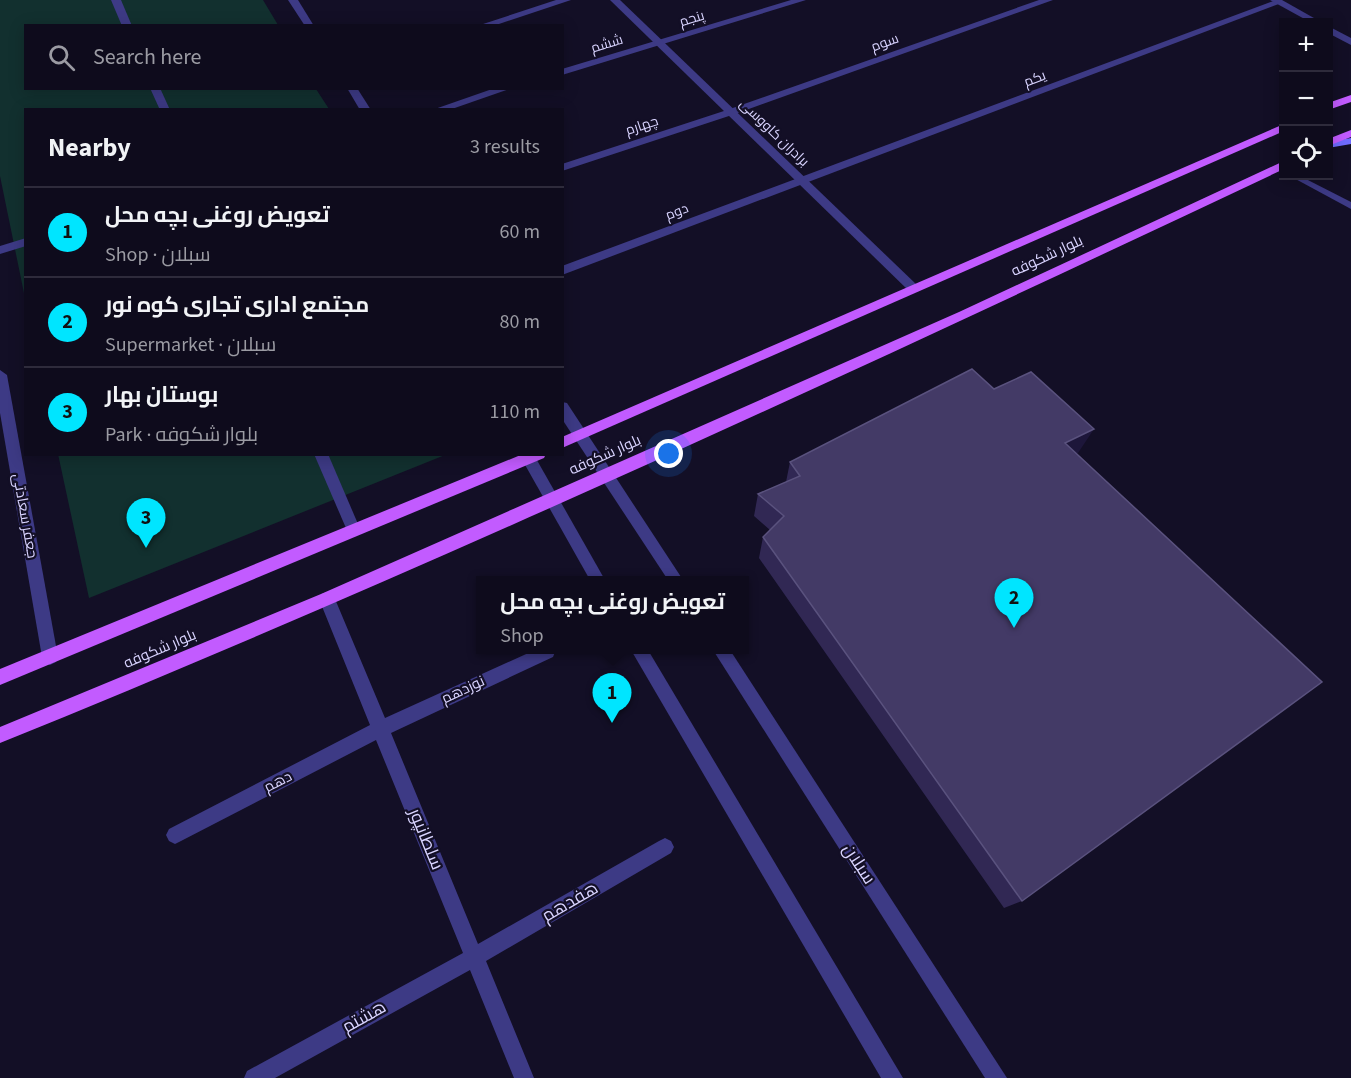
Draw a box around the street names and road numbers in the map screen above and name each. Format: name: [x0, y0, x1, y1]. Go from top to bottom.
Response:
street label: پنجم: [677, 6, 707, 32]
street label: سوم: [868, 29, 902, 57]
street label: ششم: [588, 30, 626, 58]
street label: یکم: [1021, 66, 1049, 92]
street label: برادران کاووسی: [735, 94, 813, 172]
street label: چهارم: [623, 111, 661, 141]
street label: دوم: [663, 199, 691, 225]
street label: بلوار شکوفه: [1008, 230, 1086, 282]
street label: بلوار شکوفه: [566, 430, 644, 480]
street label: جعفر سعادتی: [7, 472, 43, 560]
street label: بلوار شکوفه: [120, 624, 200, 674]
street label: نوزدهم: [438, 671, 488, 709]
street label: دهم: [260, 766, 296, 798]
street label: سلطانپور: [402, 804, 450, 874]
street label: سبلان: [836, 839, 882, 889]
street label: هفدهم: [537, 876, 603, 928]
street label: هشتم: [337, 995, 391, 1039]

